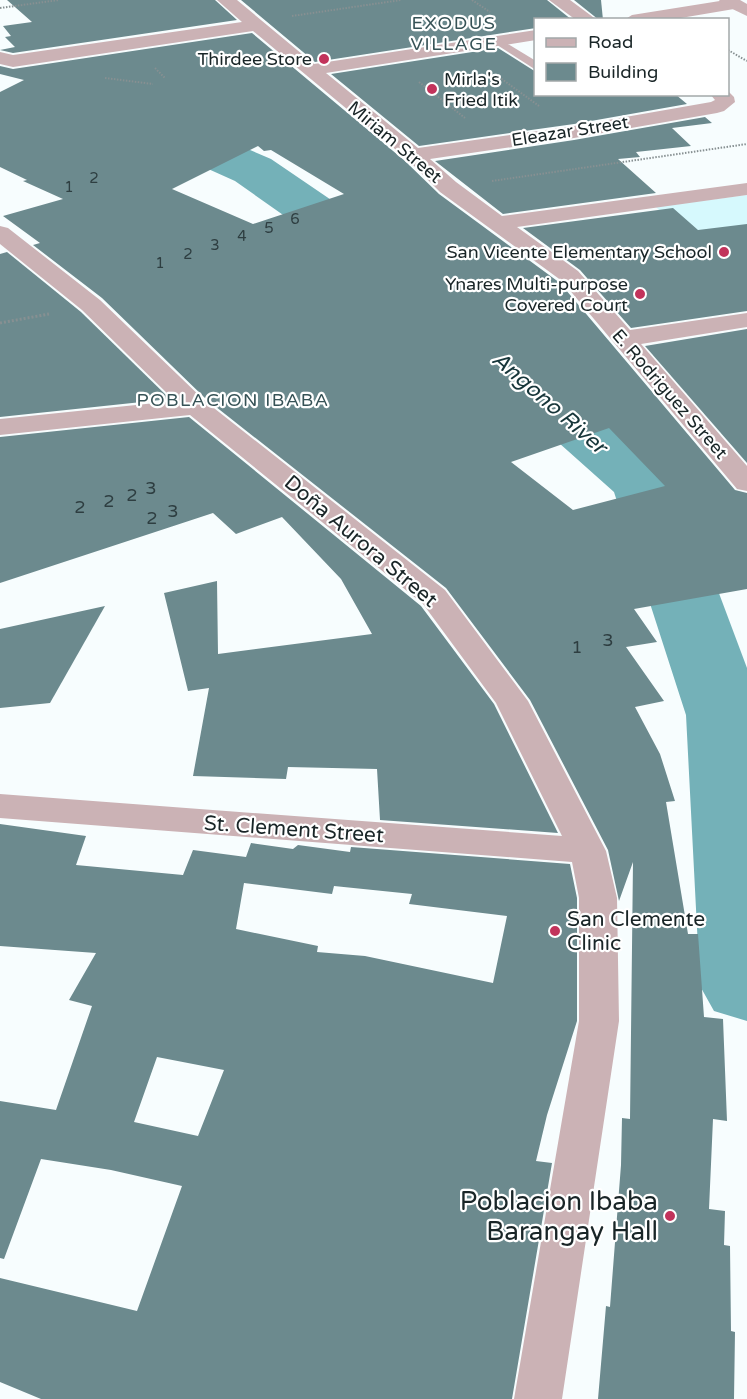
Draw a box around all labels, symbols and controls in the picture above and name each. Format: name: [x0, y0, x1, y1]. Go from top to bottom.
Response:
district label: EXODUS VILLAGE: [411, 12, 497, 55]
legend: [534, 18, 729, 96]
text: Road: [588, 31, 633, 53]
place label: Thirdee Store: [197, 48, 312, 70]
marker: Thirdee Store: [317, 52, 331, 66]
text: Building: [588, 61, 658, 83]
place label: Mirla's Fried Itik: [444, 68, 518, 111]
marker: Mirla's Fried Itik: [425, 82, 439, 96]
street label: Miriam Street: [344, 96, 447, 188]
street label: Eleazar Street: [510, 111, 630, 151]
house number: 2: [89, 169, 99, 187]
house number: 1: [64, 178, 74, 196]
house number: 6: [290, 210, 300, 228]
house number: 5: [264, 219, 274, 237]
house number: 4: [237, 227, 247, 245]
house number: 3: [210, 236, 220, 254]
place label: San Vicente Elementary School: [446, 241, 712, 263]
house number: 2: [183, 245, 193, 263]
marker: San Vicente Elementary School: [717, 245, 731, 259]
house number: 1: [155, 254, 165, 272]
place label: Ynares Multi-purpose Covered Court: [445, 273, 628, 316]
marker: Ynares Multi-purpose Covered Court: [633, 287, 647, 301]
street label: E. Rodriguez Street: [608, 325, 732, 464]
water label: Angono River: [487, 346, 614, 461]
district label: POBLACION IBABA: [136, 389, 330, 411]
street label: Doña Aurora Street: [279, 470, 442, 613]
house number: 3: [145, 477, 157, 499]
house number: 2: [126, 484, 138, 506]
house number: 2: [103, 490, 115, 512]
house number: 2: [74, 496, 86, 518]
house number: 3: [167, 500, 179, 522]
house number: 2: [146, 507, 158, 529]
house number: 3: [602, 629, 614, 651]
house number: 1: [571, 636, 583, 658]
street label: St. Clement Street: [203, 811, 385, 848]
place label: San Clemente Clinic: [567, 907, 705, 956]
marker: San Clemente Clinic: [548, 924, 562, 938]
place label: Poblacion Ibaba Barangay Hall: [460, 1186, 658, 1247]
marker: Poblacion Ibaba Barangay Hall: [663, 1209, 677, 1223]

